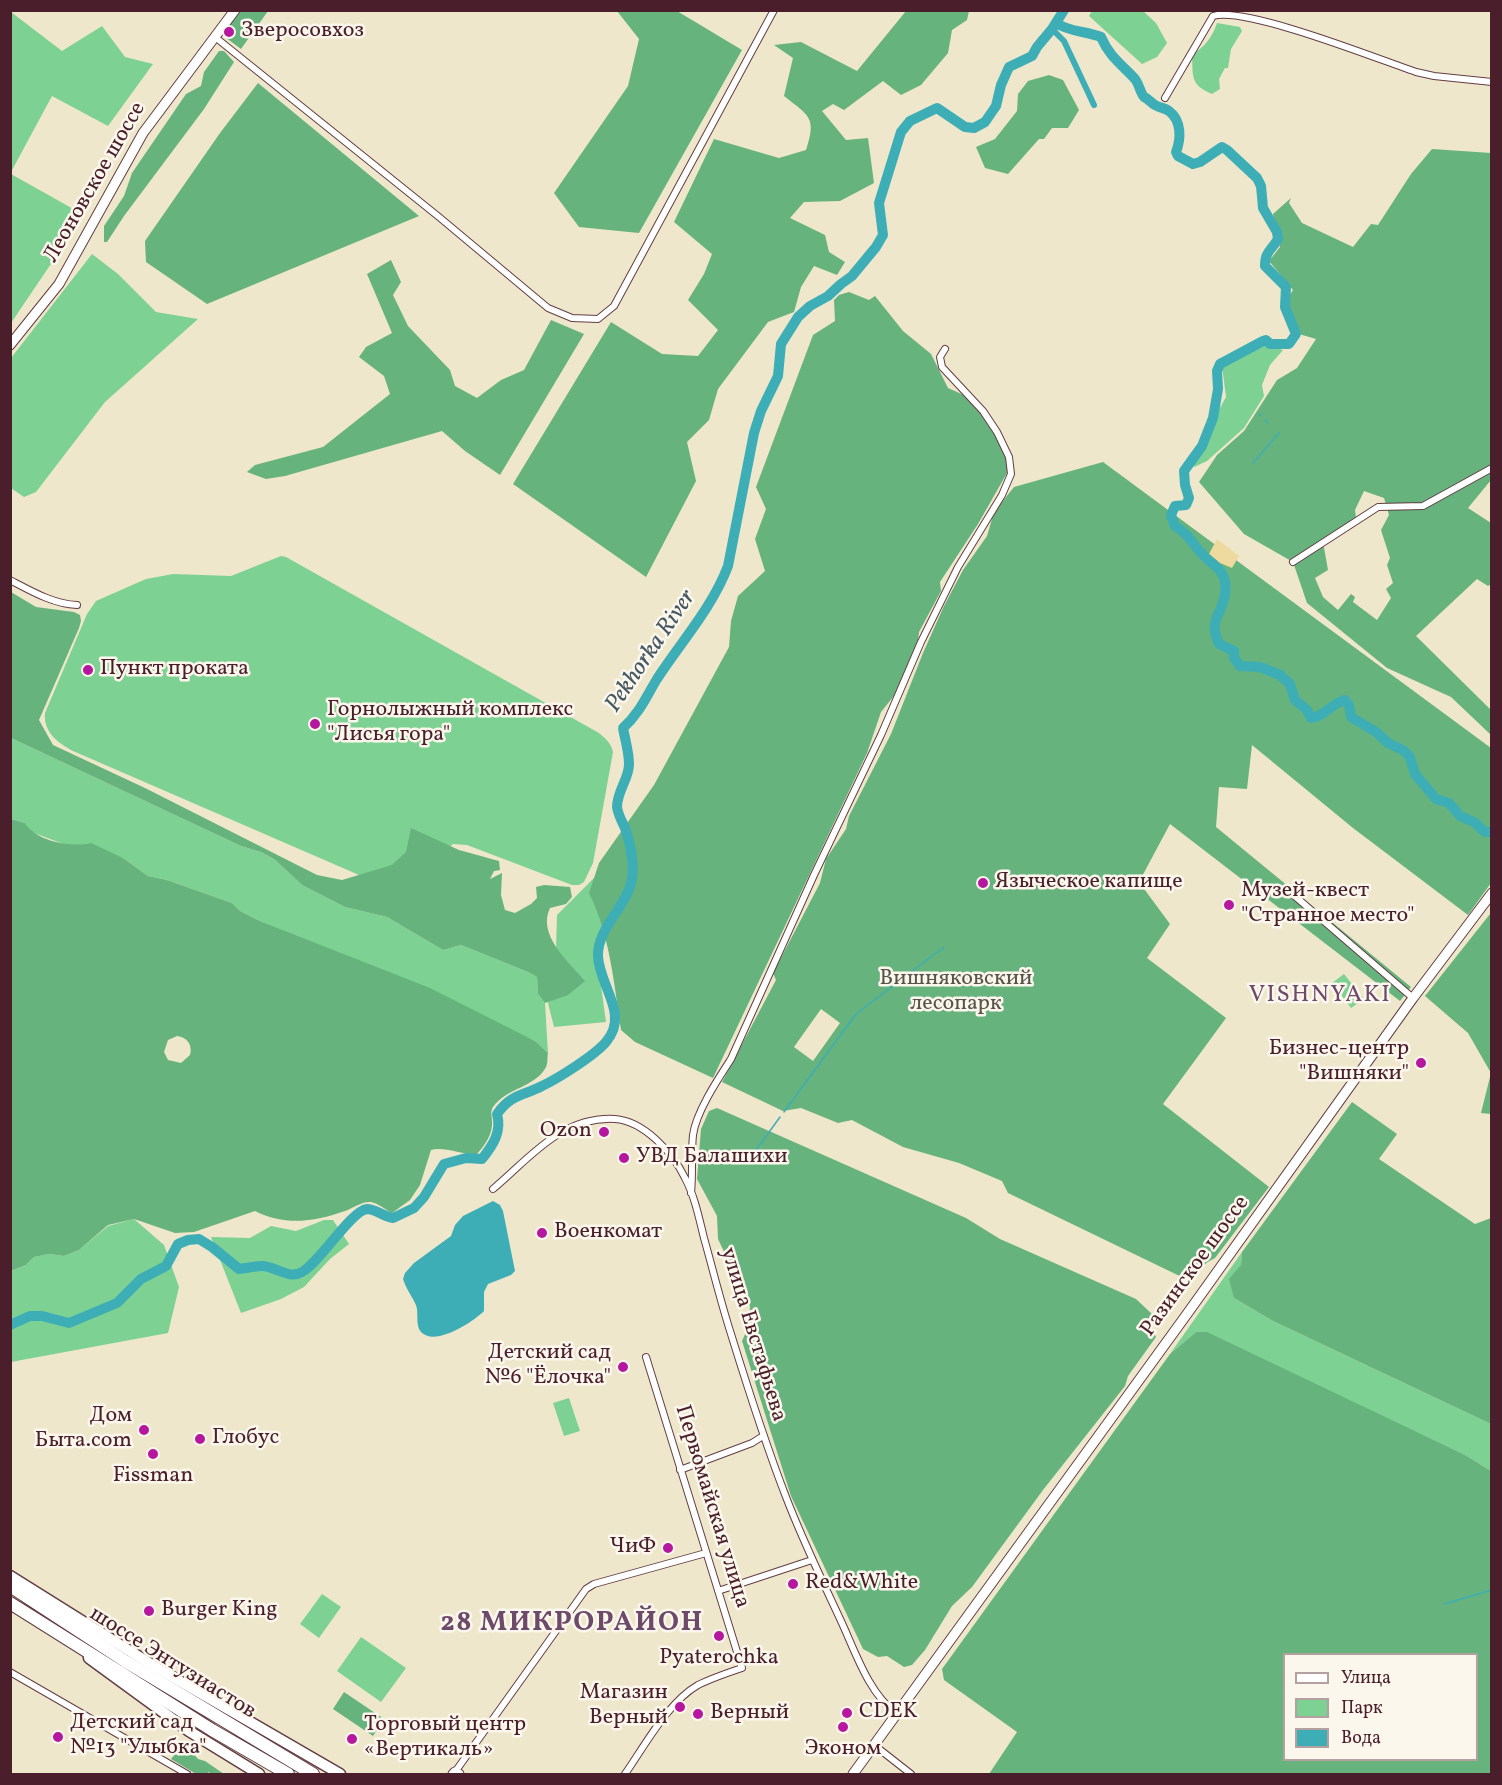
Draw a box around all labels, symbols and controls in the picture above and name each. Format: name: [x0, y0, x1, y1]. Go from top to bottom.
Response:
place label: Зверосовхоз: [241, 19, 364, 45]
marker: Зверосовхоз: [222, 25, 236, 39]
street label: Леоновское шоссе: [39, 98, 153, 268]
water label: Pekhorka River: [600, 585, 704, 719]
place label: Пункт проката: [100, 657, 249, 683]
marker: Пункт проката: [81, 663, 95, 677]
place label: Горнолыжный комплекс "Лисья гора": [327, 698, 573, 750]
marker: Горнолыжный комплекс "Лисья гора": [308, 717, 322, 731]
place label: Языческое капище: [995, 870, 1183, 896]
marker: Языческое капище: [976, 876, 990, 890]
place label: Музей-квест "Странное место": [1241, 879, 1415, 930]
marker: Музей-квест "Странное место": [1222, 898, 1236, 912]
park label: Вишняковский лесопарк: [880, 967, 1032, 1018]
district label: VISHNYAKI: [1249, 983, 1391, 1011]
place label: Бизнес-центр "Вишняки": [1269, 1037, 1409, 1088]
marker: Бизнес-центр "Вишняки": [1414, 1056, 1428, 1070]
place label: Ozon: [540, 1119, 592, 1145]
marker: Ozon: [597, 1125, 611, 1139]
place label: УВД Балашихи: [636, 1145, 788, 1171]
marker: УВД Балашихи: [617, 1151, 631, 1165]
street label: Разинское шоссе: [1136, 1191, 1256, 1343]
place label: Военкомат: [554, 1220, 662, 1246]
marker: Военкомат: [535, 1226, 549, 1240]
street label: улица Евстафьева: [713, 1245, 791, 1425]
place label: Детский сад №6 "Ёлочка": [485, 1341, 611, 1392]
marker: Детский сад №6 "Ёлочка": [616, 1360, 630, 1374]
street label: Первомайская улица: [668, 1402, 754, 1612]
place label: Дом Быта.com: [35, 1404, 132, 1456]
marker: Дом Быта.com: [137, 1423, 151, 1437]
place label: Глобус: [212, 1426, 279, 1452]
marker: Глобус: [193, 1432, 207, 1446]
marker: Fissman: [146, 1447, 160, 1461]
place label: Fissman: [113, 1464, 193, 1490]
place label: ЧиФ: [610, 1535, 656, 1561]
marker: ЧиФ: [661, 1541, 675, 1555]
place label: Red&White: [805, 1571, 918, 1597]
marker: Red&White: [786, 1577, 800, 1591]
place label: Burger King: [161, 1598, 278, 1624]
street label: шоссе Энтузиастов: [84, 1602, 260, 1726]
marker: Burger King: [142, 1604, 156, 1618]
district label: 28 МИКРОРАЙОН: [440, 1608, 704, 1642]
marker: Pyaterochka: [712, 1629, 726, 1643]
place label: Pyaterochka: [659, 1646, 779, 1672]
legend: [1283, 1653, 1478, 1761]
text: Улица: [1341, 1666, 1391, 1691]
place label: Магазин Верный: [580, 1681, 668, 1732]
text: Парк: [1341, 1696, 1383, 1721]
marker: Магазин Верный: [673, 1700, 687, 1714]
place label: CDEK: [859, 1700, 918, 1726]
place label: Верный: [710, 1701, 789, 1727]
marker: CDEK: [840, 1706, 854, 1720]
marker: Верный: [691, 1707, 705, 1721]
place label: Детский сад №13 "Улыбка": [70, 1711, 207, 1762]
place label: Торговый центр «Вертикаль»: [364, 1713, 526, 1765]
marker: Эконом: [836, 1720, 850, 1734]
text: Вода: [1341, 1726, 1381, 1751]
marker: Детский сад №13 "Улыбка": [51, 1730, 65, 1744]
marker: Торговый центр «Вертикаль»: [345, 1732, 359, 1746]
place label: Эконом: [805, 1737, 881, 1763]

